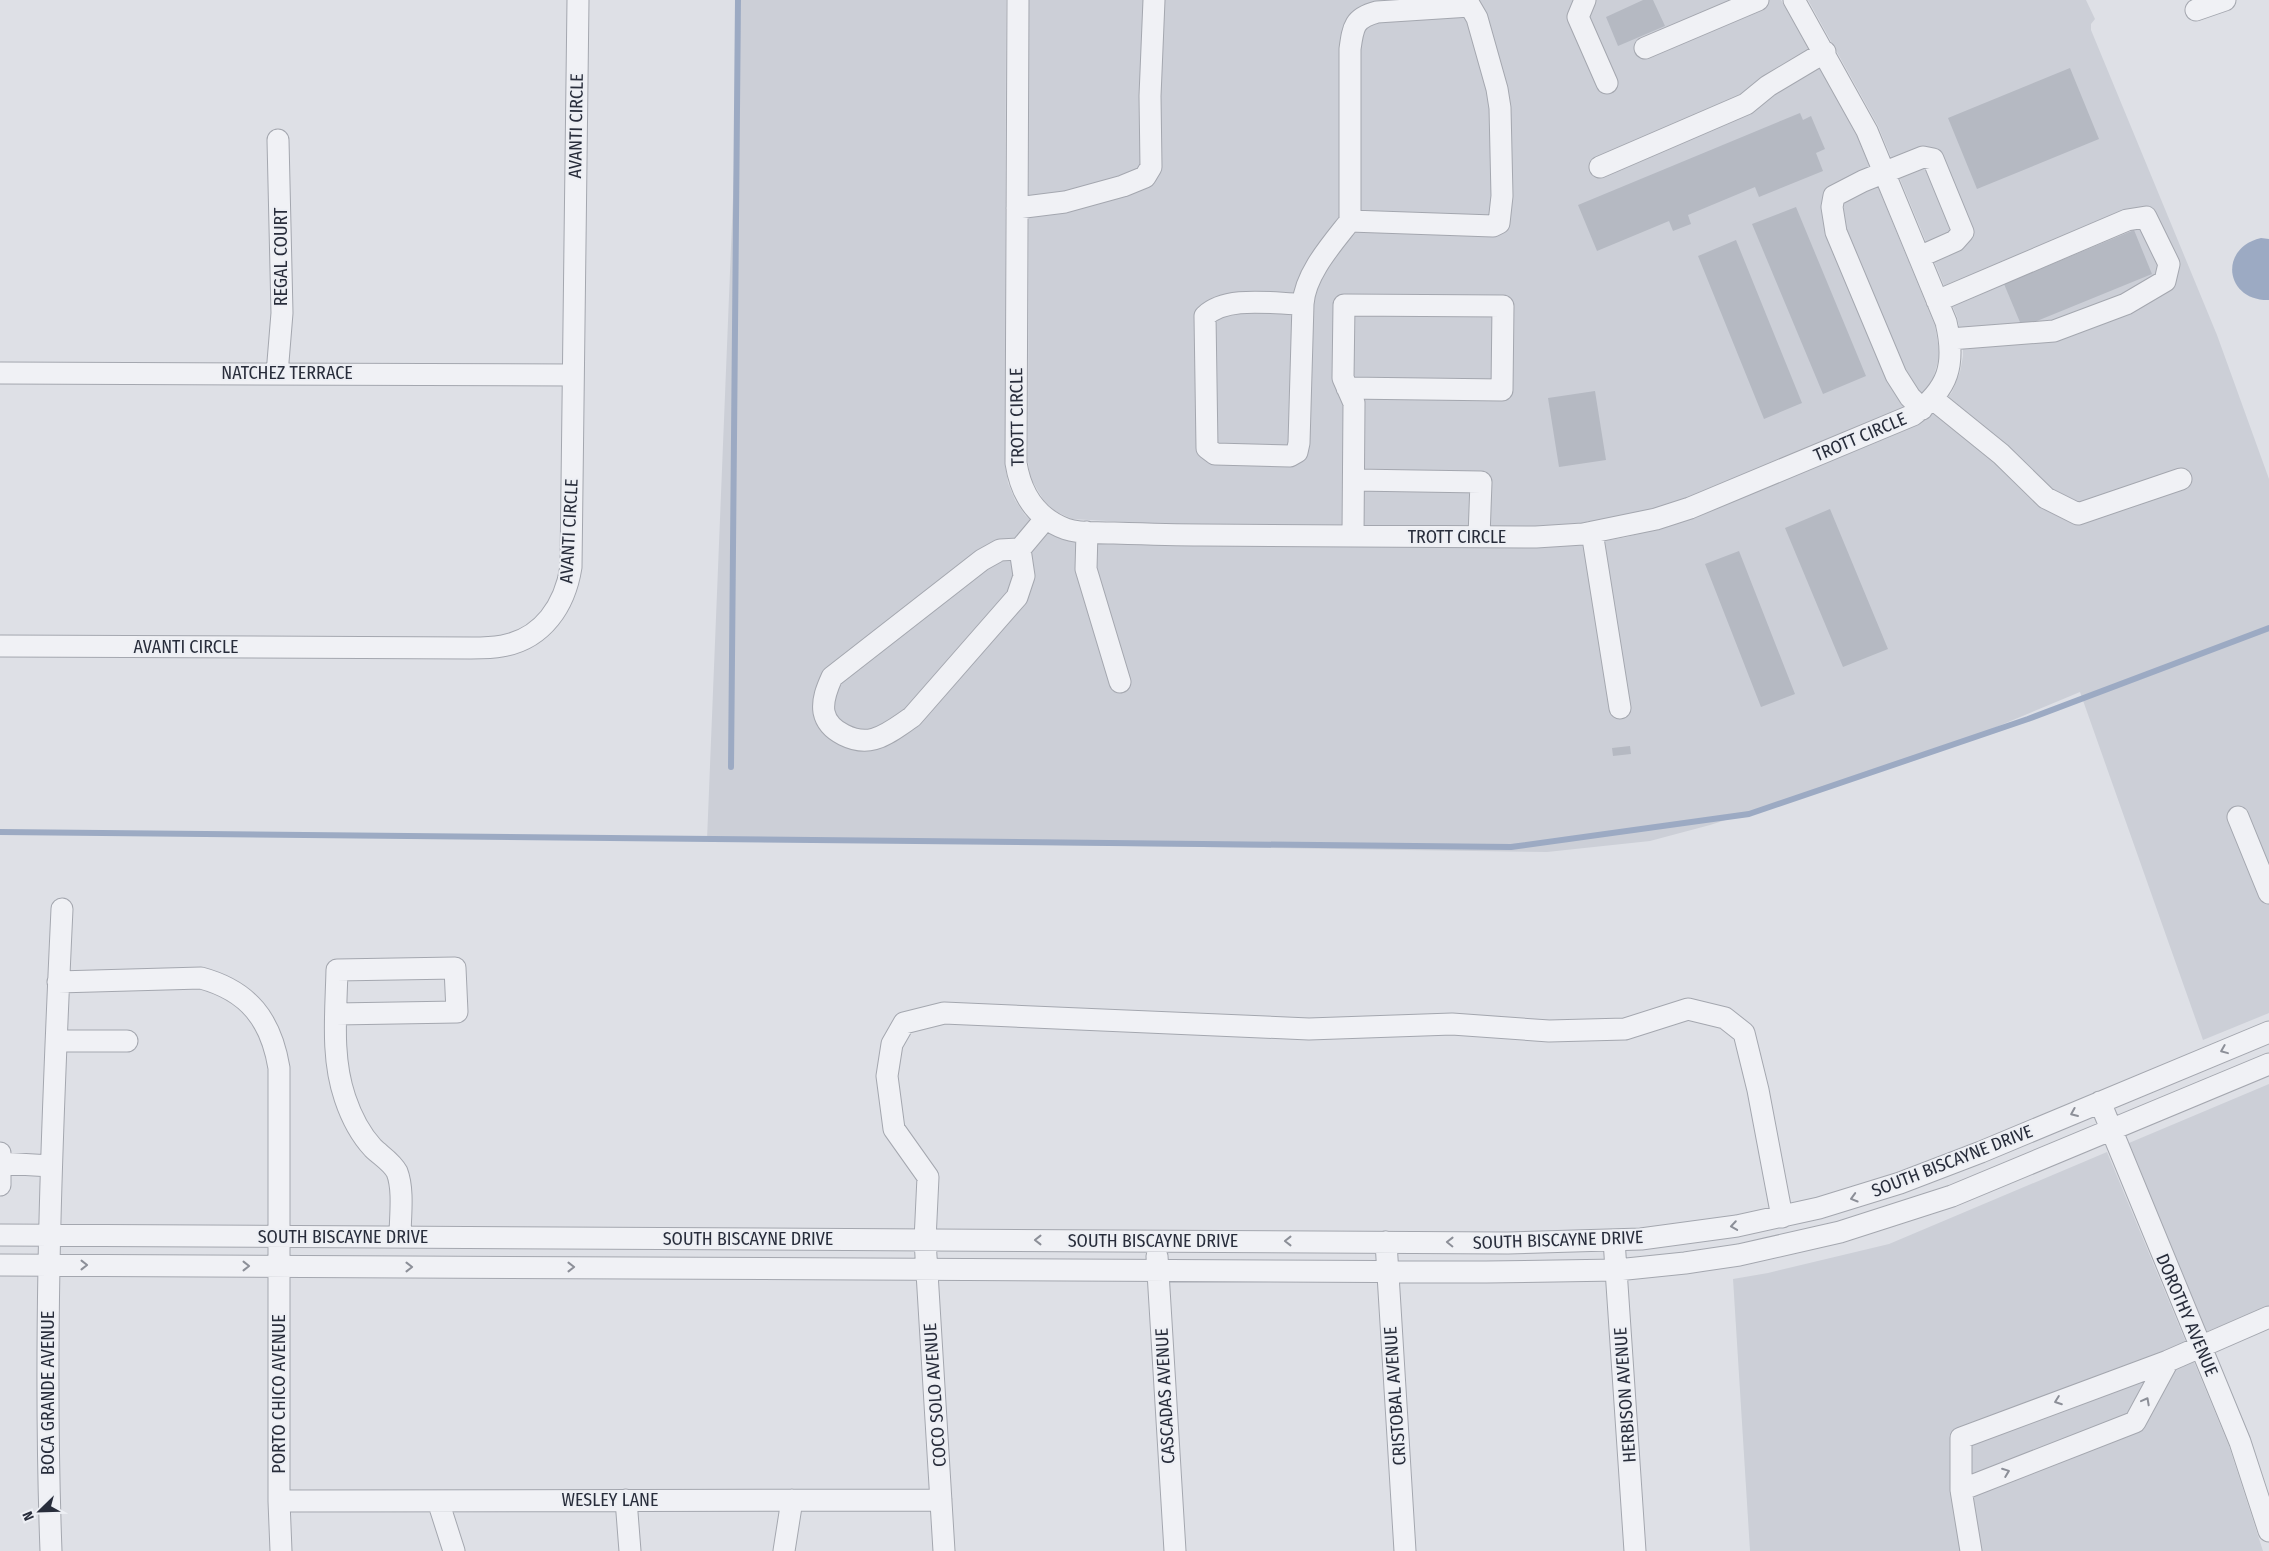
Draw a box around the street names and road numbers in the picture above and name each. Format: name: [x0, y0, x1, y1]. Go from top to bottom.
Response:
street label: AVANTI CIRCLE: [564, 73, 588, 179]
street label: REGAL COURT: [270, 207, 292, 306]
street label: NATCHEZ TERRACE: [221, 362, 353, 384]
street label: TROTT CIRCLE: [1005, 368, 1029, 466]
street label: TROTT CIRCLE: [1810, 408, 1910, 466]
street label: AVANTI CIRCLE: [555, 478, 583, 584]
street label: TROTT CIRCLE: [1408, 526, 1506, 548]
street label: AVANTI CIRCLE: [134, 636, 238, 658]
street label: SOUTH BISCAYNE DRIVE: [1868, 1120, 2036, 1202]
street label: SOUTH BISCAYNE DRIVE: [258, 1226, 428, 1248]
street label: SOUTH BISCAYNE DRIVE: [1472, 1226, 1644, 1254]
street label: SOUTH BISCAYNE DRIVE: [663, 1228, 833, 1250]
street label: SOUTH BISCAYNE DRIVE: [1068, 1230, 1238, 1252]
street label: DOROTHY AVENUE: [2151, 1250, 2223, 1380]
street label: BOCA GRANDE AVENUE: [37, 1311, 59, 1475]
street label: PORTO CHICO AVENUE: [268, 1314, 290, 1474]
street label: COCO SOLO AVENUE: [919, 1322, 951, 1468]
street label: CRISTOBAL AVENUE: [1379, 1326, 1411, 1466]
street label: HERBISON AVENUE: [1609, 1326, 1641, 1464]
street label: CASCADAS AVENUE: [1150, 1328, 1180, 1464]
street label: WESLEY LANE: [561, 1489, 659, 1511]

